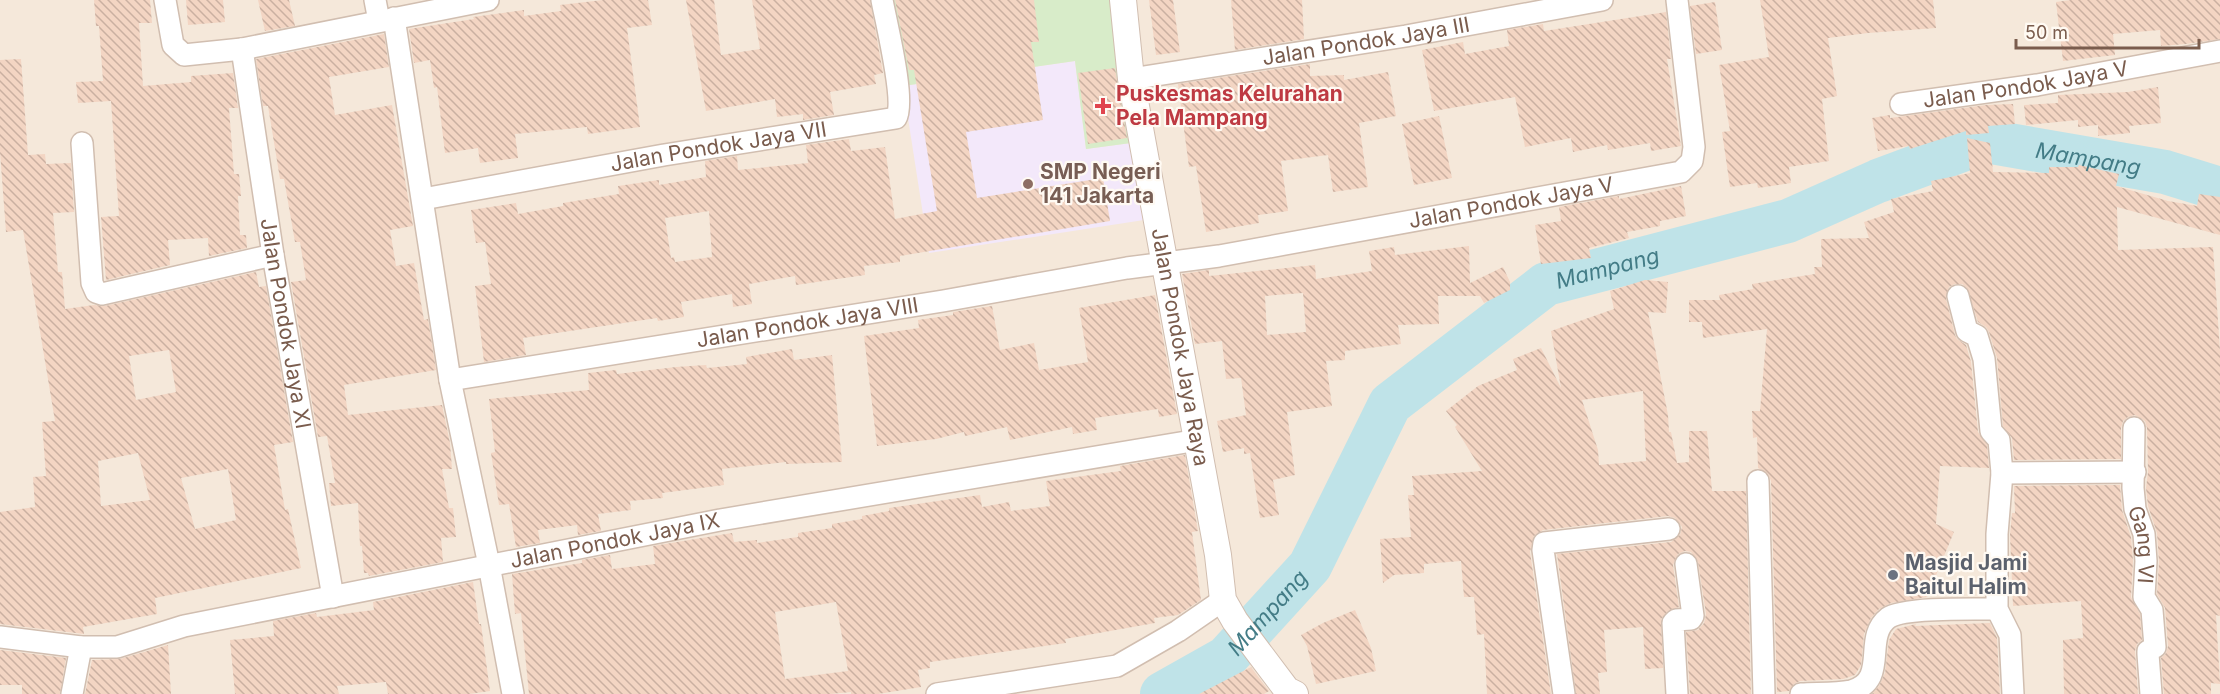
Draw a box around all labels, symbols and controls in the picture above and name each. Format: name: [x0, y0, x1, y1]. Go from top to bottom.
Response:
street label: Jalan Pondok Jaya III: [1260, 12, 1472, 70]
scale bar: [2016, 12, 2199, 50]
text: 50 m: [2025, 22, 2068, 43]
street label: Jalan Pondok Jaya V: [1921, 55, 2130, 113]
place label: Puskesmas Kelurahan Pela Mampang: [1116, 81, 1343, 130]
marker: Puskesmas Kelurahan Pela Mampang: [1094, 97, 1112, 115]
street label: Jalan Pondok Jaya VII: [608, 116, 828, 177]
water label: Mampang: [2034, 137, 2143, 181]
place label: SMP Negeri 141 Jakarta: [1040, 159, 1161, 208]
street label: Jalan Pondok Jaya V: [1407, 172, 1615, 233]
marker: SMP Negeri 141 Jakarta: [1021, 177, 1035, 191]
street label: Jalan Pondok Jaya XI: [256, 217, 316, 431]
street label: Jalan Pondok Jaya Raya: [1146, 226, 1215, 468]
water label: Mampang: [1553, 242, 1662, 294]
street label: Jalan Pondok Jaya VIII: [695, 292, 920, 352]
street label: Gang VI: [2123, 502, 2159, 584]
street label: Jalan Pondok Jaya IX: [508, 507, 722, 573]
place label: Masjid Jami Baitul Halim: [1905, 550, 2027, 599]
water label: Mampang: [1222, 565, 1313, 661]
marker: Masjid Jami Baitul Halim: [1886, 568, 1900, 582]

